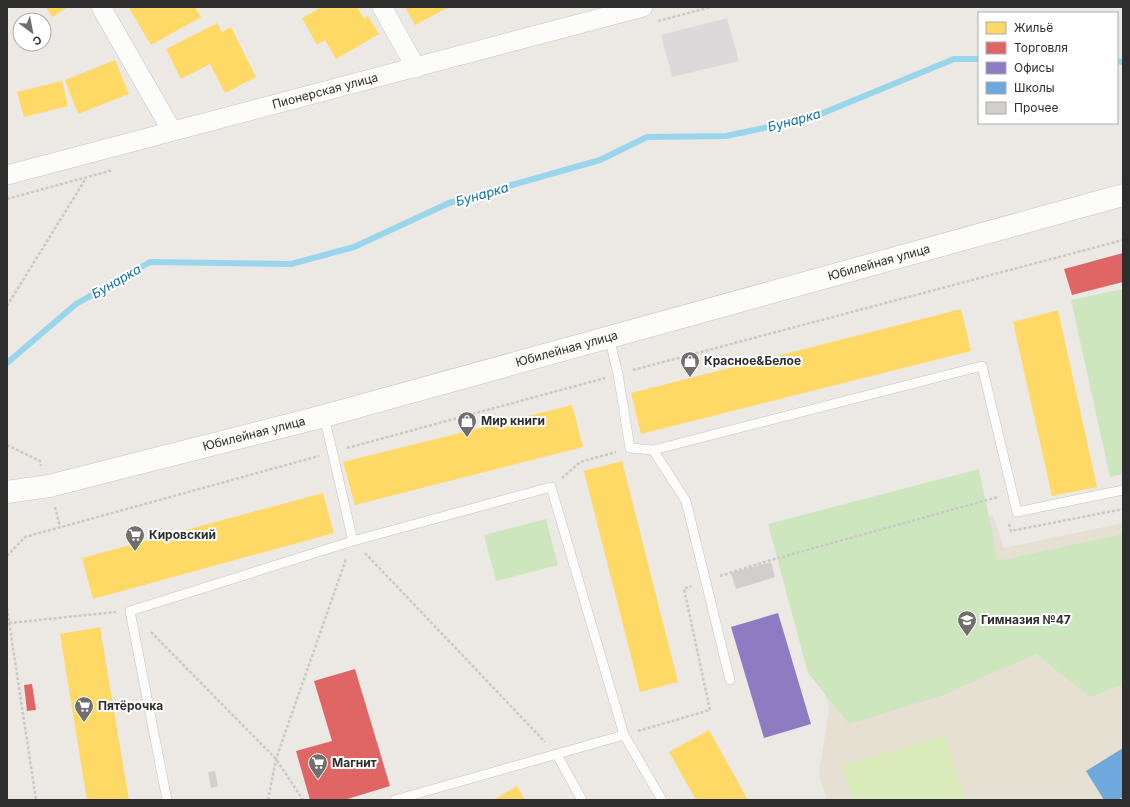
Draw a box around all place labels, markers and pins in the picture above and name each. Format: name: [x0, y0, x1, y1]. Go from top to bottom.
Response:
shop icon: Красное&Белое: [679, 350, 701, 378]
place label: Красное&Белое: [704, 353, 801, 368]
shop icon: Мир книги: [456, 410, 478, 438]
place label: Мир книги: [481, 413, 545, 428]
supermarket icon: Кировский: [124, 524, 146, 552]
place label: Кировский: [149, 527, 216, 542]
school or university icon: Гимназия №47: [956, 609, 978, 637]
place label: Гимназия №47: [981, 612, 1071, 627]
supermarket icon: Пятёрочка: [73, 695, 95, 723]
place label: Пятёрочка: [98, 698, 163, 713]
supermarket icon: Магнит: [307, 752, 329, 780]
place label: Магнит: [332, 755, 377, 770]

